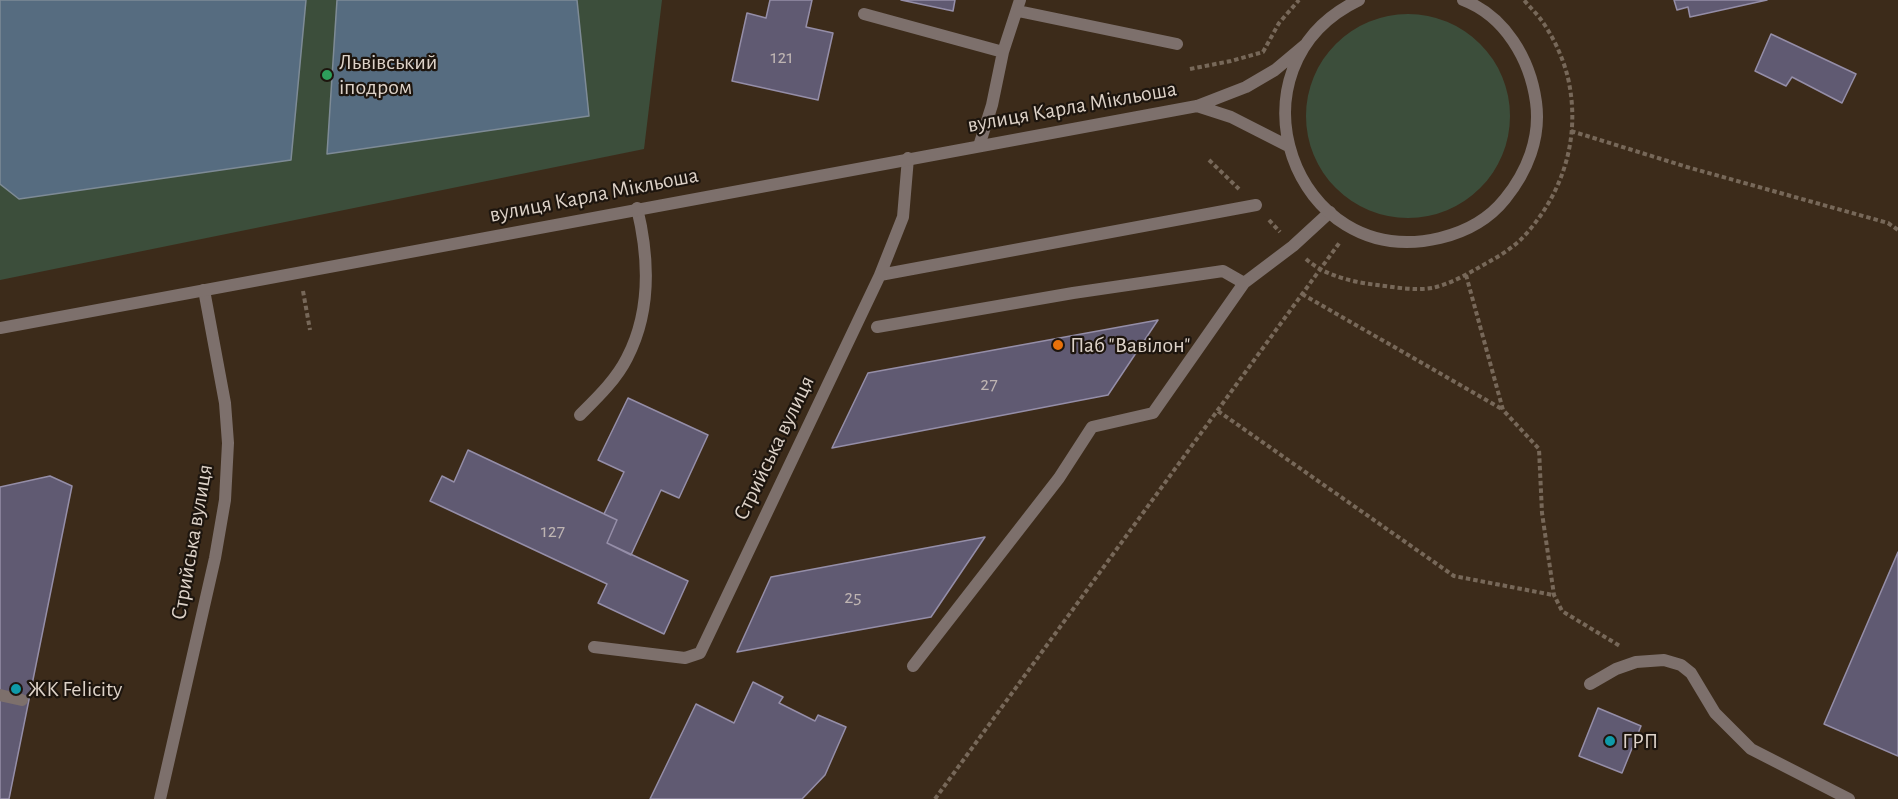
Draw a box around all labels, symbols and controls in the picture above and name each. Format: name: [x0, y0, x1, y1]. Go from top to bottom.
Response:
house number: 121: [771, 45, 793, 69]
place label: Львівський іподром: [339, 49, 437, 100]
marker: Львівський іподром: [320, 68, 334, 82]
street label: вулиця Карла Мікльоша: [965, 76, 1179, 138]
street label: вулиця Карла Мікльоша: [487, 162, 701, 228]
place label: Паб "Вавілон": [1070, 332, 1190, 358]
marker: Паб "Вавілон": [1051, 338, 1065, 352]
street label: Стрийська вулиця: [728, 371, 820, 525]
house number: 27: [980, 372, 998, 396]
street label: Стрийська вулиця: [165, 462, 219, 622]
house number: 127: [541, 519, 565, 543]
house number: 25: [844, 585, 862, 609]
place label: ЖК Felicity: [28, 676, 122, 702]
marker: ЖК Felicity: [9, 682, 23, 696]
place label: ГРП: [1622, 728, 1658, 754]
marker: ГРП: [1603, 734, 1617, 748]

